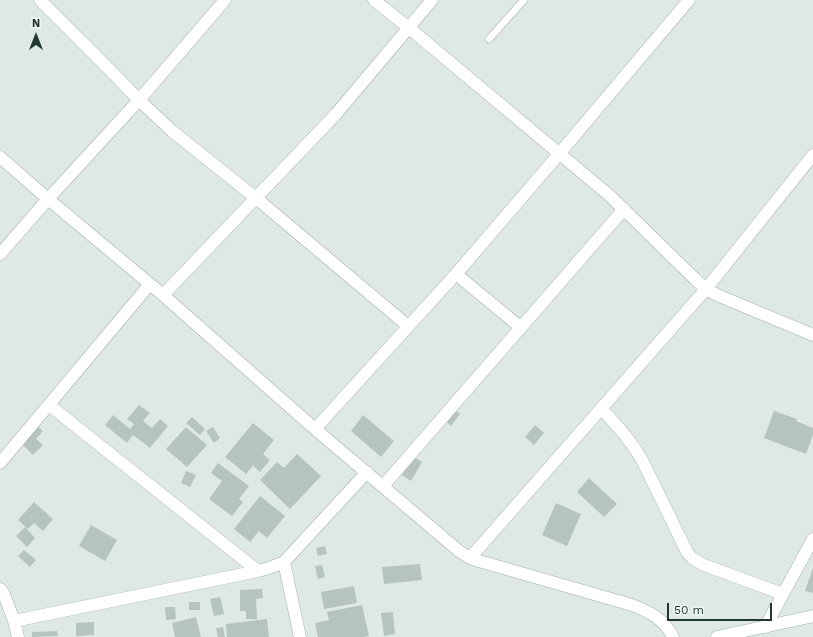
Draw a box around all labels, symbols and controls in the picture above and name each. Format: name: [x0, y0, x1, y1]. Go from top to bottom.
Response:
north arrow: [16, 16, 56, 56]
text: N: [32, 17, 40, 30]
scale bar: [669, 595, 774, 621]
text: 50 m: [674, 603, 704, 617]

